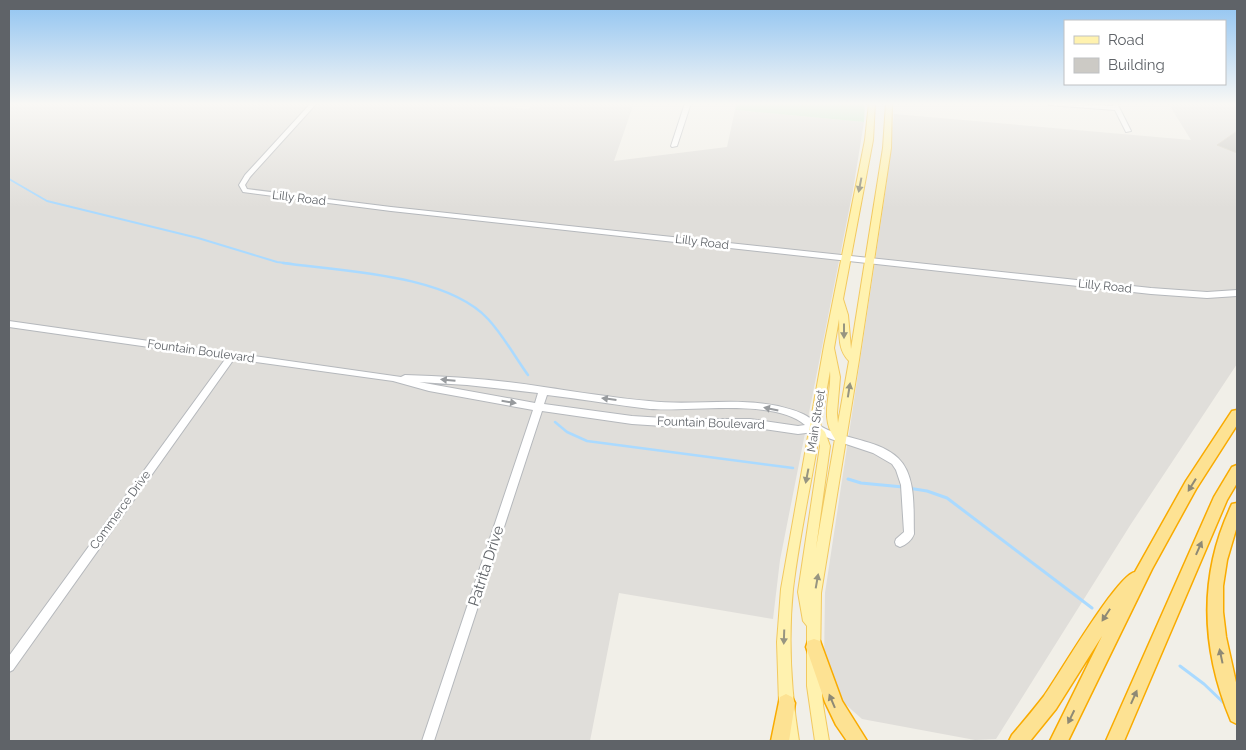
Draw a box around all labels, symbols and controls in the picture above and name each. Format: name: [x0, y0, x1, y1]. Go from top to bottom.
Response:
legend: [1064, 20, 1226, 85]
text: Road: [1108, 31, 1144, 49]
text: Building: [1108, 56, 1165, 74]
one-way arrow: [855, 178, 863, 194]
street label: Lilly Road: [271, 188, 327, 208]
street label: Lilly Road: [674, 232, 730, 252]
street label: Lilly Road: [1077, 276, 1133, 296]
one-way arrow: [840, 323, 848, 339]
street label: Fountain Boulevard: [147, 337, 255, 365]
one-way arrow: [440, 376, 456, 384]
one-way arrow: [846, 382, 854, 398]
street label: Main Street: [804, 389, 828, 453]
one-way arrow: [601, 395, 617, 403]
one-way arrow: [501, 399, 517, 407]
one-way arrow: [764, 405, 779, 413]
street label: Fountain Boulevard: [657, 414, 765, 432]
street label: Commerce Drive: [87, 468, 153, 552]
one-way arrow: [802, 469, 810, 485]
one-way arrow: [1187, 478, 1197, 491]
street label: Patrita Drive: [465, 523, 508, 609]
one-way arrow: [1196, 541, 1204, 555]
one-way arrow: [814, 572, 822, 588]
one-way arrow: [1101, 609, 1111, 622]
one-way arrow: [780, 629, 788, 645]
one-way arrow: [1217, 648, 1225, 663]
one-way arrow: [1131, 690, 1139, 704]
one-way arrow: [827, 694, 835, 708]
one-way arrow: [1067, 710, 1075, 724]

